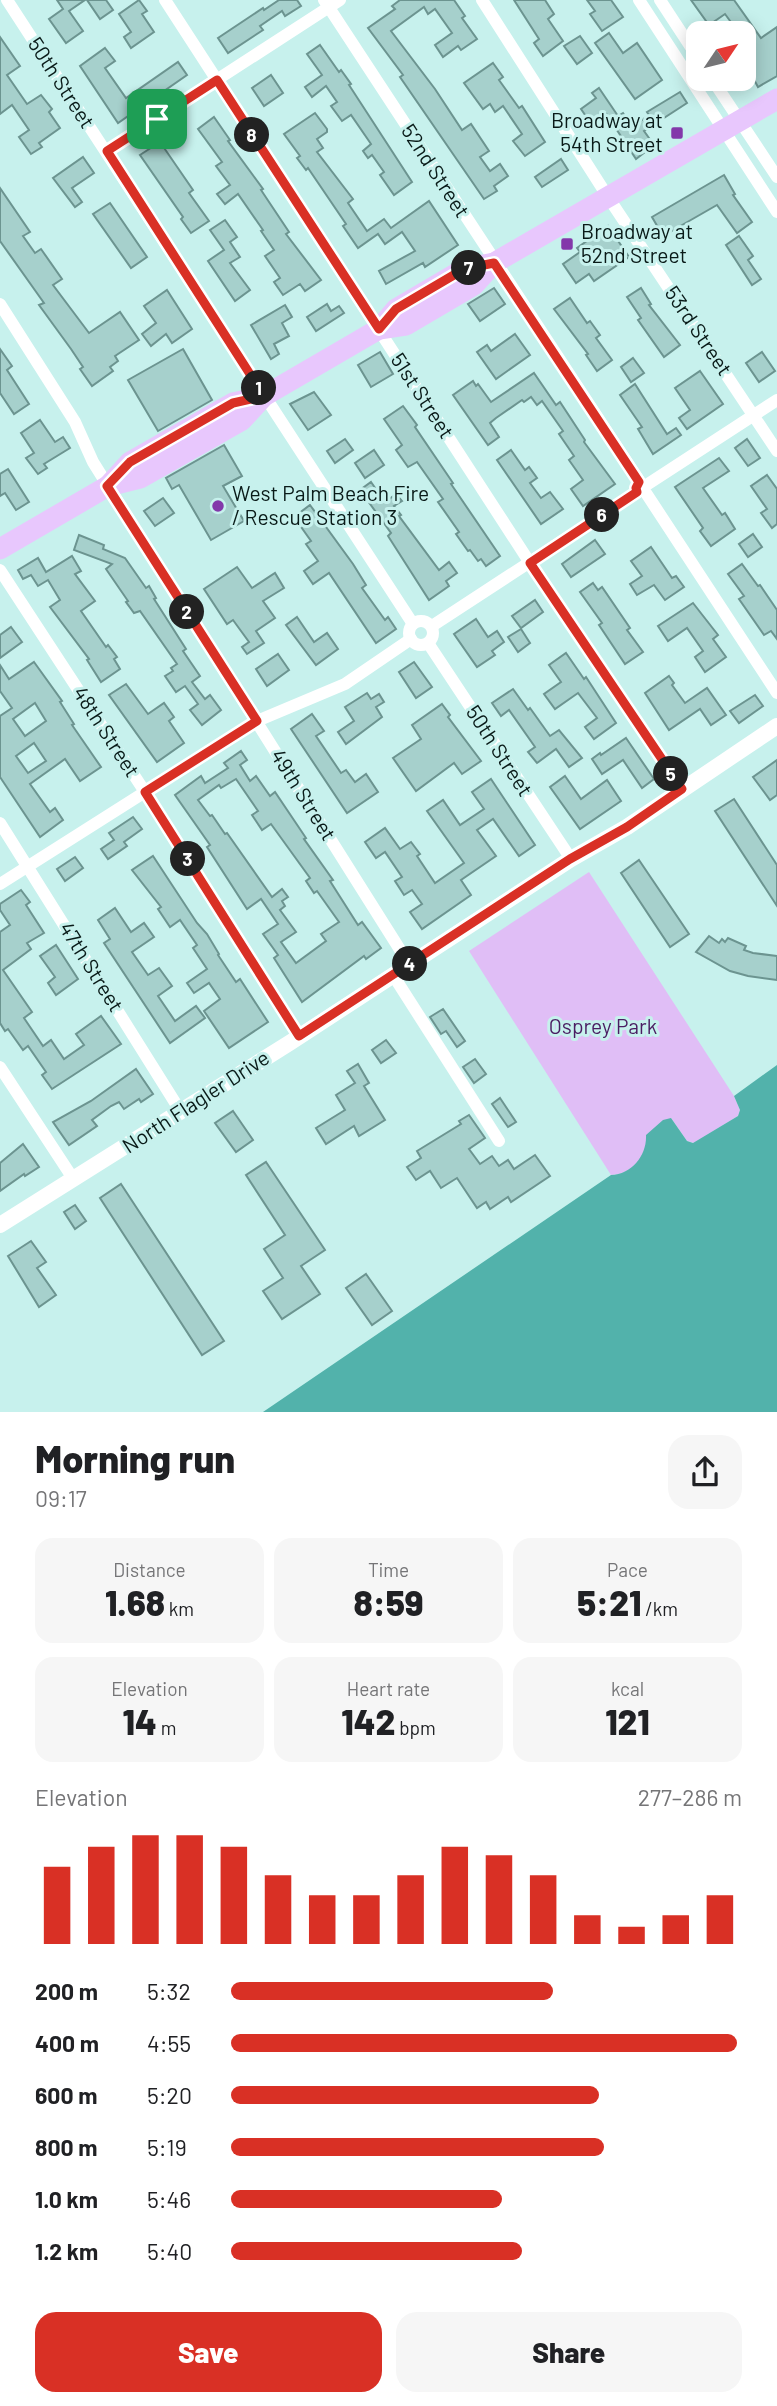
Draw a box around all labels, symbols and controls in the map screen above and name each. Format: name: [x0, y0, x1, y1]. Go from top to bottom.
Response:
north arrow: [686, 21, 756, 91]
map controls: [686, 21, 756, 91]
street label: 50th Street: [24, 32, 101, 132]
pin: [127, 89, 187, 149]
icon: arrive: [138, 100, 176, 138]
place label: Broadway at 54th Street: [551, 107, 663, 156]
pin: 8: [234, 118, 270, 152]
street label: 52nd Street: [397, 119, 476, 222]
text: 8: [246, 123, 257, 146]
marker: Broadway at 54th Street: [669, 125, 685, 141]
place label: Broadway at 52nd Street: [581, 218, 693, 267]
marker: Broadway at 52nd Street: [559, 236, 575, 252]
pin: 7: [452, 250, 486, 286]
text: 7: [464, 256, 473, 279]
street label: 53rd Street: [660, 281, 738, 379]
street label: 51st Street: [386, 348, 460, 443]
pin: 1: [242, 370, 276, 406]
text: 1: [255, 376, 262, 399]
place label: West Palm Beach Fire / Rescue Station 3: [232, 480, 429, 529]
marker: West Palm Beach Fire / Rescue Station 3: [210, 498, 226, 514]
pin: 6: [584, 498, 620, 532]
text: 6: [596, 503, 607, 526]
pin: 2: [170, 594, 204, 630]
text: 2: [181, 600, 192, 623]
street label: 48th Street: [69, 681, 146, 781]
street label: 50th Street: [462, 700, 539, 800]
street label: 49th Street: [266, 744, 342, 845]
pin: 5: [654, 756, 688, 792]
text: 5: [665, 762, 676, 785]
pin: 3: [170, 842, 206, 876]
text: 3: [182, 847, 193, 870]
street label: 47th Street: [55, 917, 130, 1016]
pin: 4: [392, 946, 428, 982]
text: 4: [404, 952, 415, 975]
park label: Osprey Park: [549, 1013, 657, 1038]
street label: North Flagler Drive: [117, 1044, 273, 1158]
text: Morning run: [35, 1435, 235, 1481]
button: share: [668, 1435, 742, 1509]
text: 09:17: [35, 1484, 87, 1512]
text: Distance: [113, 1558, 186, 1581]
text: Time: [368, 1558, 409, 1581]
text: Pace: [607, 1558, 648, 1581]
text: 1.68: [105, 1581, 165, 1623]
text: 8:59: [353, 1581, 424, 1623]
text: 5:21: [577, 1581, 641, 1623]
text: km: [165, 1597, 194, 1620]
text: /km: [641, 1597, 678, 1620]
text: Elevation: [111, 1677, 188, 1700]
text: Heart rate: [347, 1677, 430, 1700]
text: kcal: [611, 1677, 644, 1700]
text: 14: [123, 1700, 157, 1742]
text: 142: [341, 1700, 395, 1742]
text: 121: [605, 1700, 650, 1742]
text: m: [157, 1716, 176, 1739]
text: bpm: [395, 1716, 436, 1739]
text: Elevation: [35, 1783, 128, 1811]
text: 277–286 m: [638, 1783, 742, 1811]
text: 200 m: [35, 1977, 98, 2005]
text: 5:32: [147, 1977, 191, 2005]
text: 400 m: [35, 2029, 99, 2057]
text: 4:55: [147, 2029, 191, 2057]
text: 600 m: [35, 2081, 97, 2109]
text: 5:20: [147, 2081, 192, 2109]
text: 800 m: [35, 2133, 97, 2161]
text: 5:19: [147, 2133, 187, 2161]
text: 1.0 km: [35, 2185, 98, 2213]
text: 5:46: [147, 2185, 191, 2213]
text: 1.2 km: [35, 2237, 98, 2265]
text: 5:40: [147, 2237, 192, 2265]
button: Save: [35, 2312, 382, 2392]
button: Share: [396, 2312, 742, 2392]

